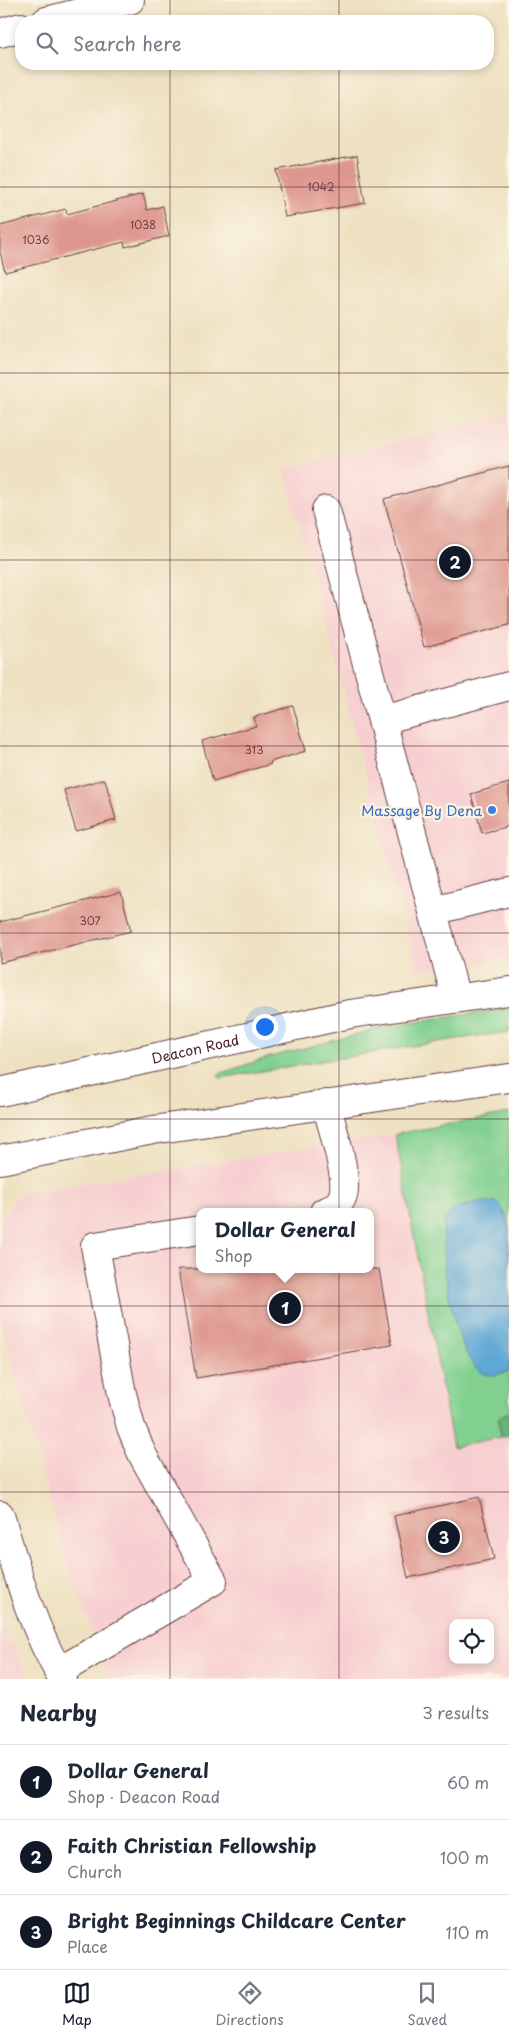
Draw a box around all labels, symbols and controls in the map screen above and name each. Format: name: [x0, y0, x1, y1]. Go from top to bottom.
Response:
search box: [15, 15, 494, 70]
icon: search: [33, 29, 61, 57]
text: Search here: [73, 29, 182, 57]
house number: 1042: [308, 178, 335, 195]
house number: 1038: [130, 216, 156, 233]
house number: 1036: [22, 231, 50, 248]
pin: 2: [439, 543, 471, 581]
house number: 313: [244, 741, 264, 758]
place label: Massage By Dena: [361, 800, 483, 821]
marker: Massage By Dena: [486, 804, 498, 816]
house number: 307: [79, 912, 101, 929]
your location: [252, 1014, 278, 1040]
street label: Deacon Road: [150, 1029, 241, 1068]
popup: [196, 1208, 374, 1273]
text: Dollar General: [214, 1215, 356, 1243]
text: Shop: [214, 1243, 252, 1267]
pin: 1: [269, 1289, 301, 1327]
pin: 3: [428, 1518, 460, 1556]
map controls: [449, 1619, 494, 1664]
button: locate: [449, 1619, 494, 1664]
text: Nearby: [20, 1696, 97, 1728]
text: 3 results: [422, 1700, 489, 1724]
text: Dollar General: [67, 1756, 209, 1784]
text: 1: [32, 1770, 40, 1794]
text: 60 m: [447, 1770, 489, 1794]
text: Shop · Deacon Road: [67, 1784, 220, 1808]
text: Faith Christian Fellowship: [67, 1831, 317, 1859]
text: 2: [30, 1845, 42, 1869]
text: 100 m: [440, 1845, 489, 1869]
text: Church: [67, 1859, 122, 1883]
text: Bright Beginnings Childcare Center: [67, 1906, 406, 1934]
text: 3: [31, 1920, 41, 1944]
text: 110 m: [446, 1920, 489, 1944]
text: Place: [67, 1934, 108, 1958]
tab: Map: [62, 1979, 92, 2030]
tab: Directions: [216, 1979, 284, 2030]
tab: Saved: [407, 1979, 447, 2030]

